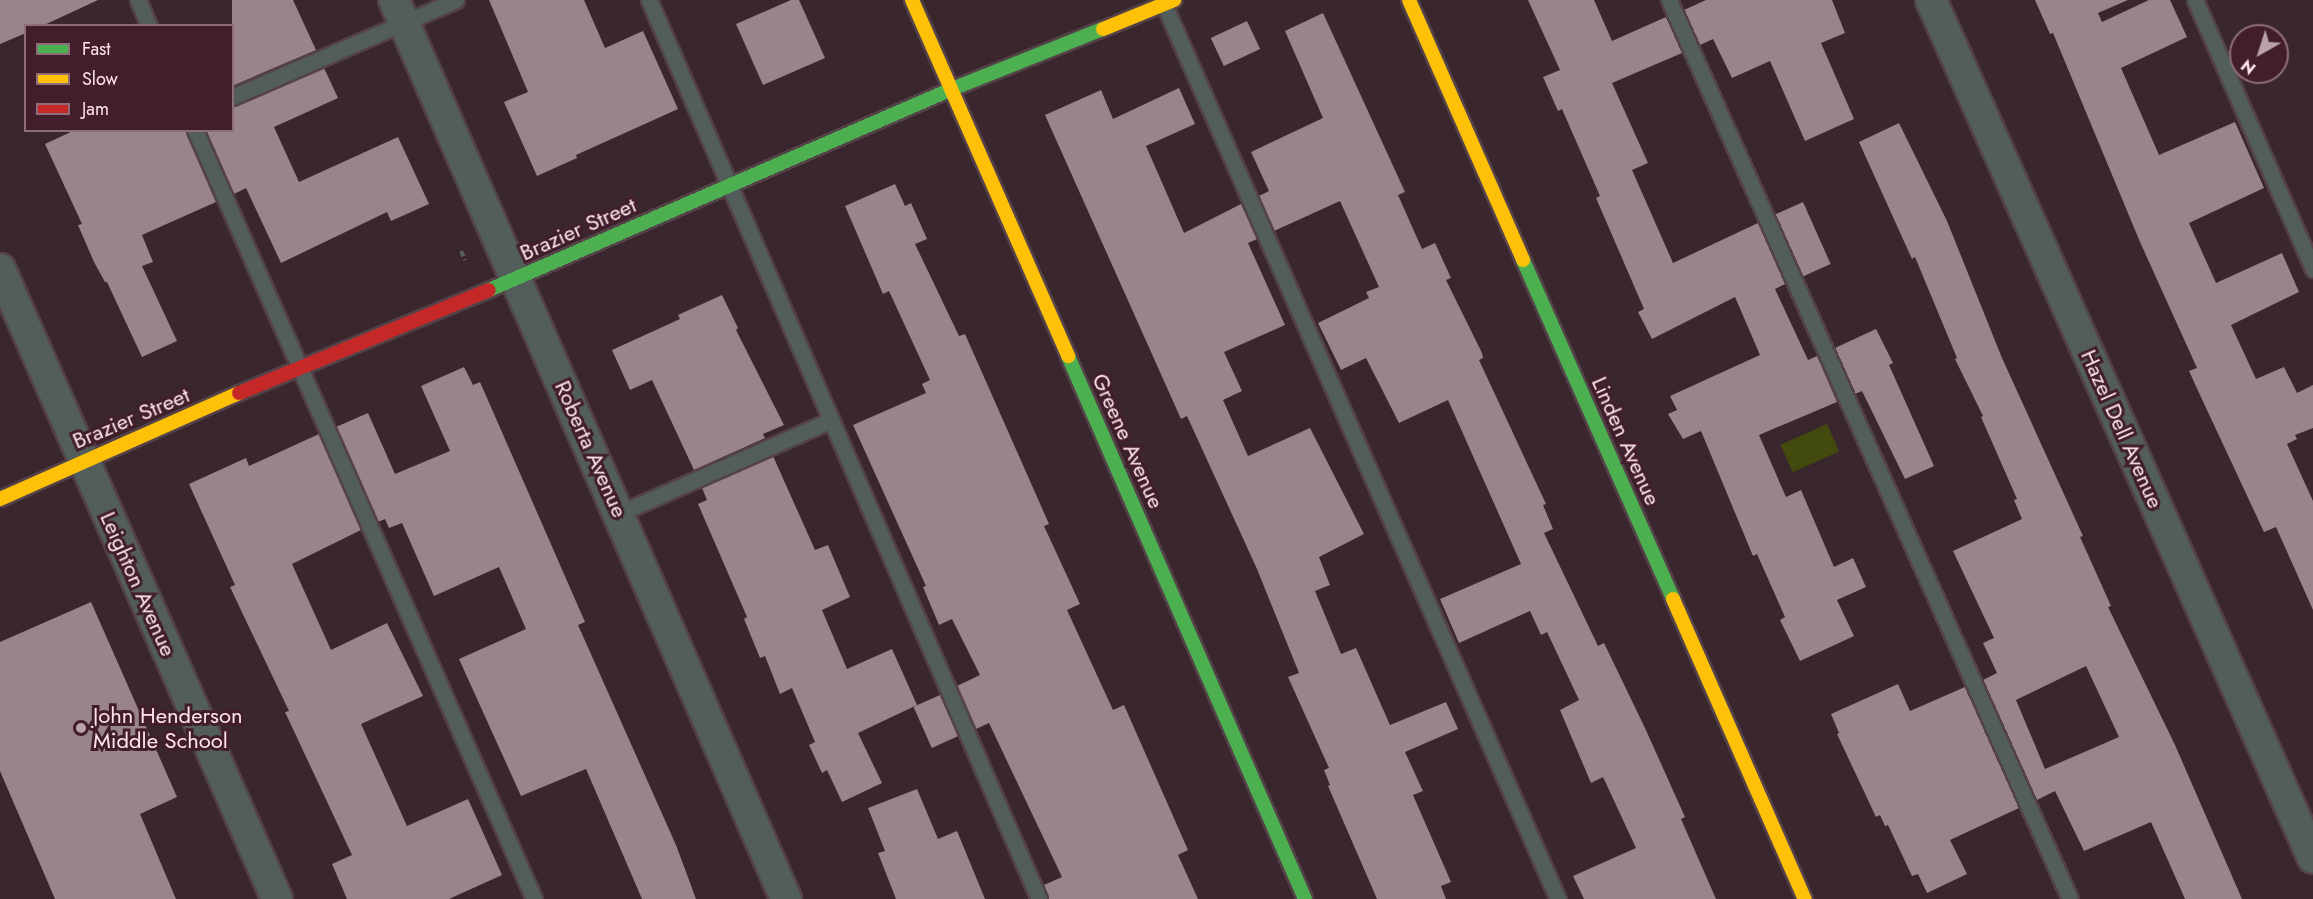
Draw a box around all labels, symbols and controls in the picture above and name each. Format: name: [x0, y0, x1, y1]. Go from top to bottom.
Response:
legend: [24, 24, 234, 132]
north arrow: [2229, 24, 2289, 84]
text: Fast: [82, 36, 111, 62]
text: N: [2236, 54, 2261, 80]
text: Slow: [82, 66, 118, 92]
text: Jam: [82, 96, 109, 122]
street label: Brazier Street: [516, 192, 640, 266]
street label: Hazel Dell Avenue: [2075, 346, 2169, 512]
street label: Greene Avenue: [1086, 369, 1170, 513]
street label: Linden Avenue: [1586, 373, 1666, 509]
street label: Roberta Avenue: [549, 377, 633, 521]
street label: Brazier Street: [69, 382, 193, 454]
street label: Leighton Avenue: [94, 508, 182, 660]
place label: John Henderson Middle School: [93, 702, 242, 754]
marker: John Henderson Middle School: [74, 721, 88, 735]

